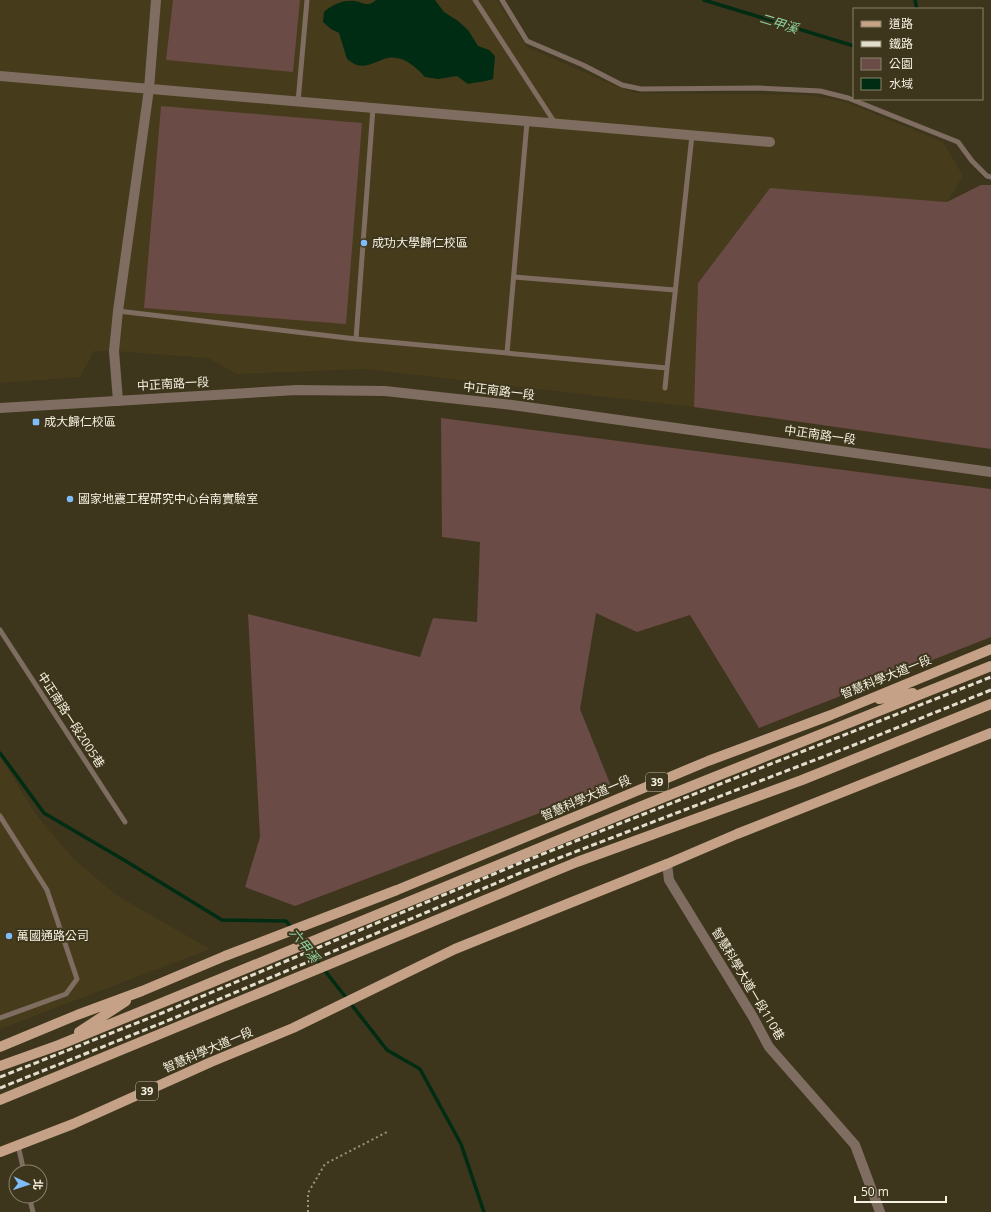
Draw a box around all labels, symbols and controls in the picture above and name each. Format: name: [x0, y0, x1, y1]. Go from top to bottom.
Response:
legend: [853, 8, 983, 100]
water label: 二甲溪: [758, 9, 802, 38]
text: 道路: [889, 15, 913, 32]
text: 鐵路: [889, 35, 913, 52]
text: 公園: [889, 55, 913, 72]
text: 水域: [889, 75, 913, 92]
place label: 成功大學歸仁校區: [372, 234, 468, 251]
marker: 成功大學歸仁校區: [359, 238, 369, 248]
street label: 中正南路一段: [137, 373, 209, 394]
street label: 中正南路一段: [462, 378, 536, 403]
place label: 成大歸仁校區: [44, 413, 116, 430]
marker: 成大歸仁校區: [31, 417, 41, 427]
street label: 中正南路一段: [783, 421, 857, 448]
place label: 國家地震工程研究中心台南實驗室: [78, 490, 258, 507]
marker: 國家地震工程研究中心台南實驗室: [65, 494, 75, 504]
street label: 智慧科學大道一段: [838, 651, 934, 702]
street label: 中正南路一段2005巷: [34, 668, 109, 771]
street label: 智慧科學大道一段: [538, 771, 633, 824]
road number: 39: [646, 773, 668, 791]
water label: 六甲溪: [286, 924, 325, 967]
street label: 智慧科學大道一段110巷: [708, 924, 789, 1043]
place label: 萬國通路公司: [17, 927, 89, 944]
marker: 萬國通路公司: [4, 931, 14, 941]
street label: 智慧科學大道一段: [160, 1023, 255, 1076]
road number: 39: [136, 1082, 158, 1100]
north arrow: [8, 1164, 48, 1204]
scale bar: [855, 1178, 946, 1204]
text: 北: [31, 1179, 46, 1190]
text: 50 m: [861, 1183, 889, 1200]

